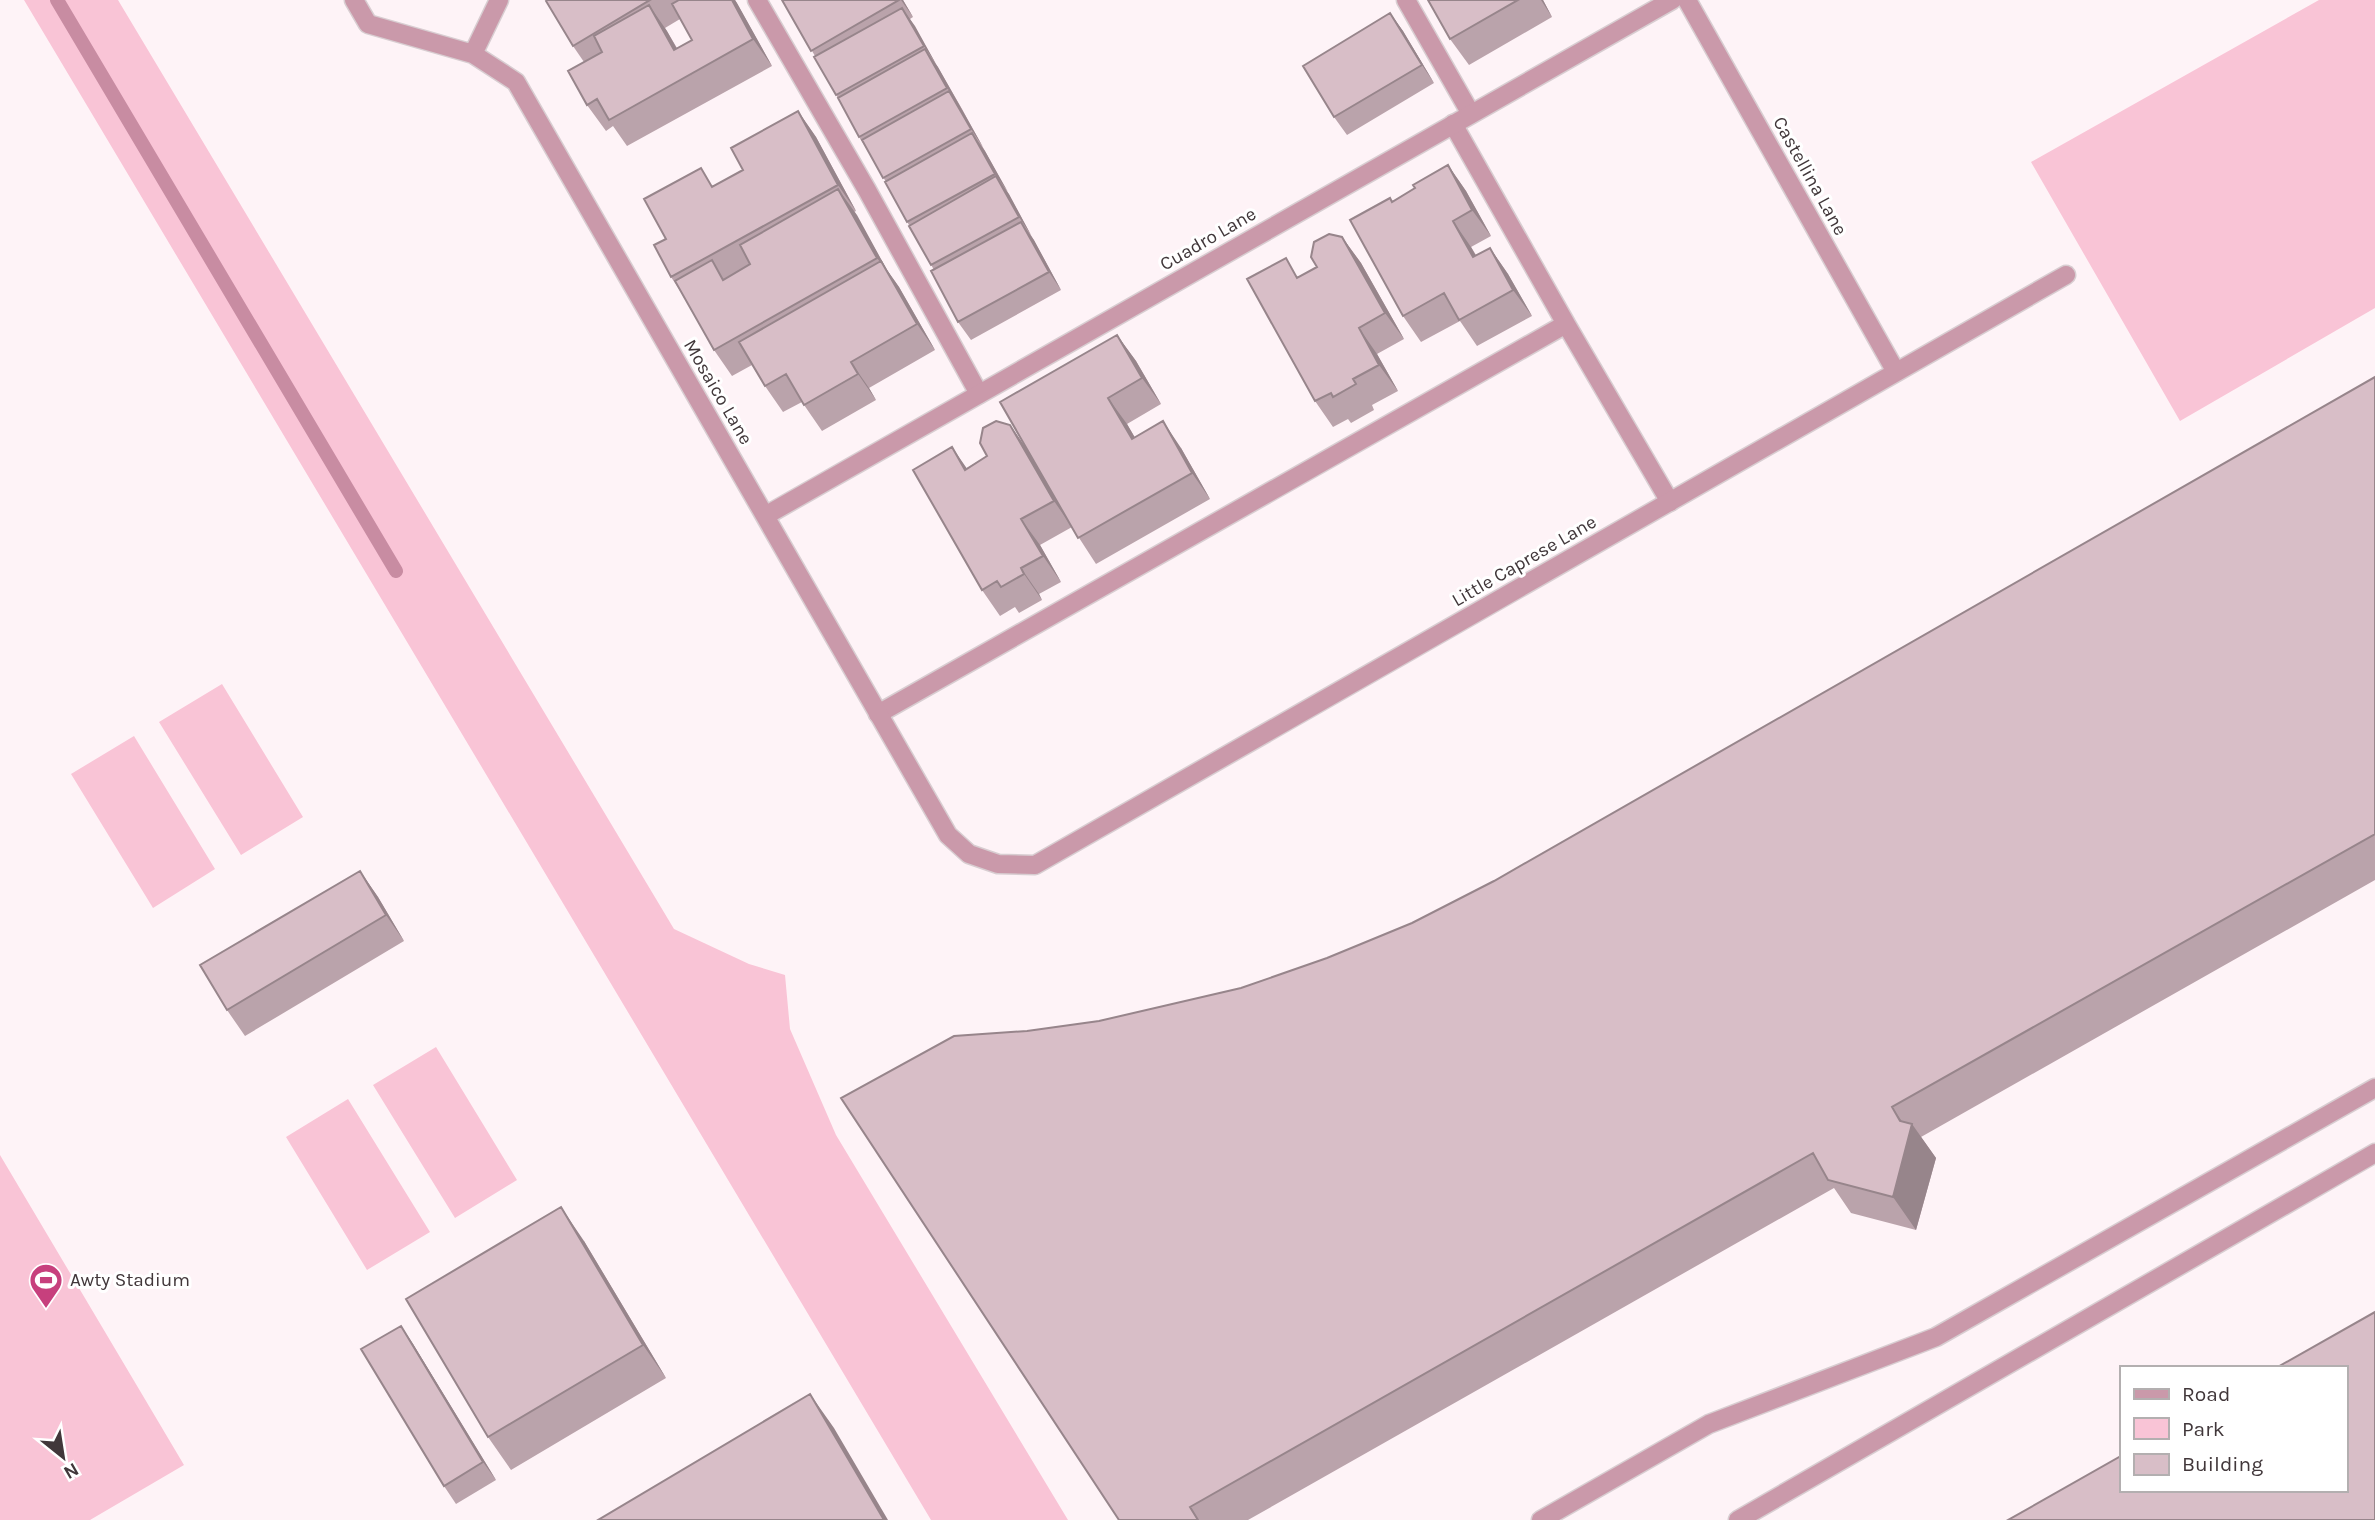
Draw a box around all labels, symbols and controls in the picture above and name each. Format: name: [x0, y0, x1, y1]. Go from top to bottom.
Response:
street label: Castellina Lane: [1768, 113, 1852, 239]
street label: Cuadro Lane: [1156, 203, 1260, 275]
street label: Mosaico Lane: [679, 335, 757, 449]
street label: Little Caprese Lane: [1448, 511, 1600, 611]
sports icon: Awty Stadium: [27, 1261, 65, 1310]
place label: Awty Stadium: [70, 1269, 190, 1291]
legend: [2120, 1366, 2347, 1492]
text: Road: [2182, 1382, 2230, 1406]
text: Park: [2182, 1417, 2225, 1441]
north arrow: [28, 1422, 98, 1492]
text: Building: [2182, 1452, 2263, 1476]
text: N: [60, 1458, 82, 1484]

